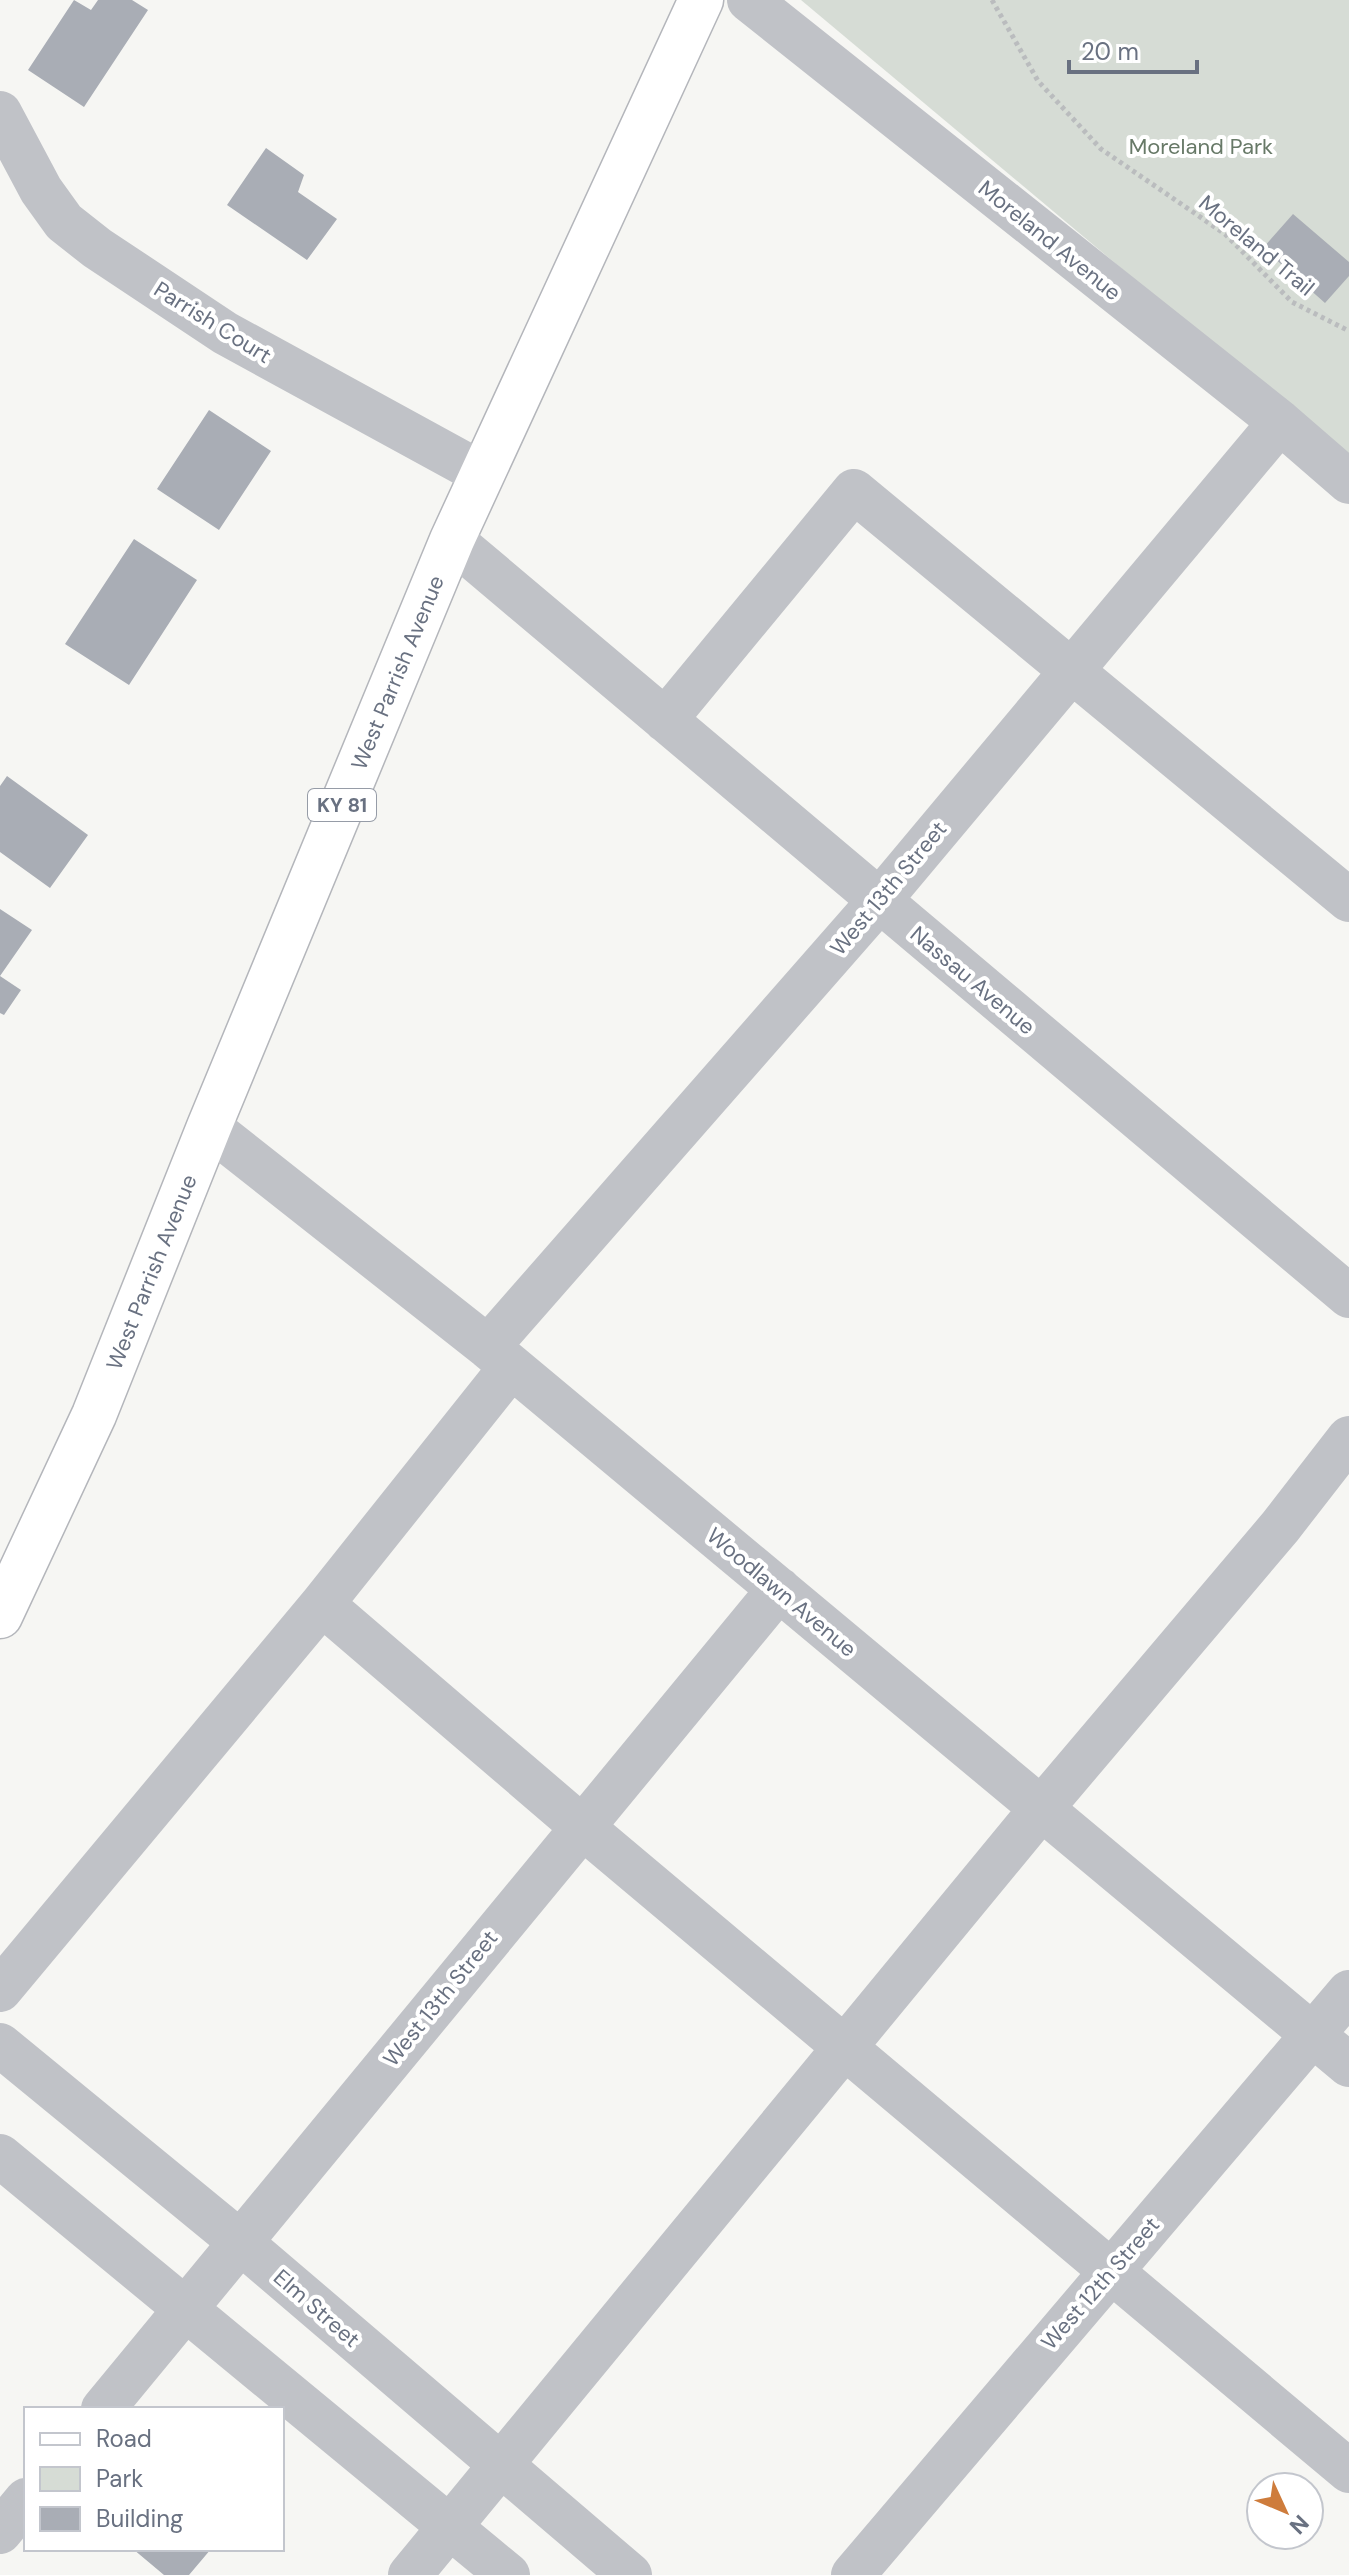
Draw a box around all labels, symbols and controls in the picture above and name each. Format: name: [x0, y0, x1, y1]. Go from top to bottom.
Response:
scale bar: [1069, 24, 1197, 74]
text: 20 m: [1081, 36, 1139, 67]
park label: Moreland Park: [1129, 132, 1273, 161]
street label: Moreland Avenue: [972, 174, 1127, 307]
street label: Moreland Trail: [1193, 189, 1321, 302]
street label: Parrish Court: [148, 275, 277, 370]
street label: West Parrish Avenue: [344, 571, 451, 774]
road number: KY 81: [308, 789, 376, 821]
street label: West 13th Street: [824, 815, 953, 962]
street label: Nassau Avenue: [904, 920, 1041, 1041]
street label: West Parrish Avenue: [100, 1170, 204, 1374]
street label: Woodlawn Avenue: [701, 1521, 863, 1664]
street label: West 13th Street: [377, 1924, 504, 2072]
street label: West 12th Street: [1035, 2211, 1166, 2356]
street label: Elm Street: [267, 2263, 366, 2354]
legend: [24, 2407, 284, 2551]
text: Road: [96, 2423, 152, 2454]
text: Park: [96, 2463, 143, 2494]
north arrow: [1245, 2471, 1325, 2551]
text: Building: [96, 2503, 183, 2534]
text: N: [1283, 2509, 1315, 2540]

